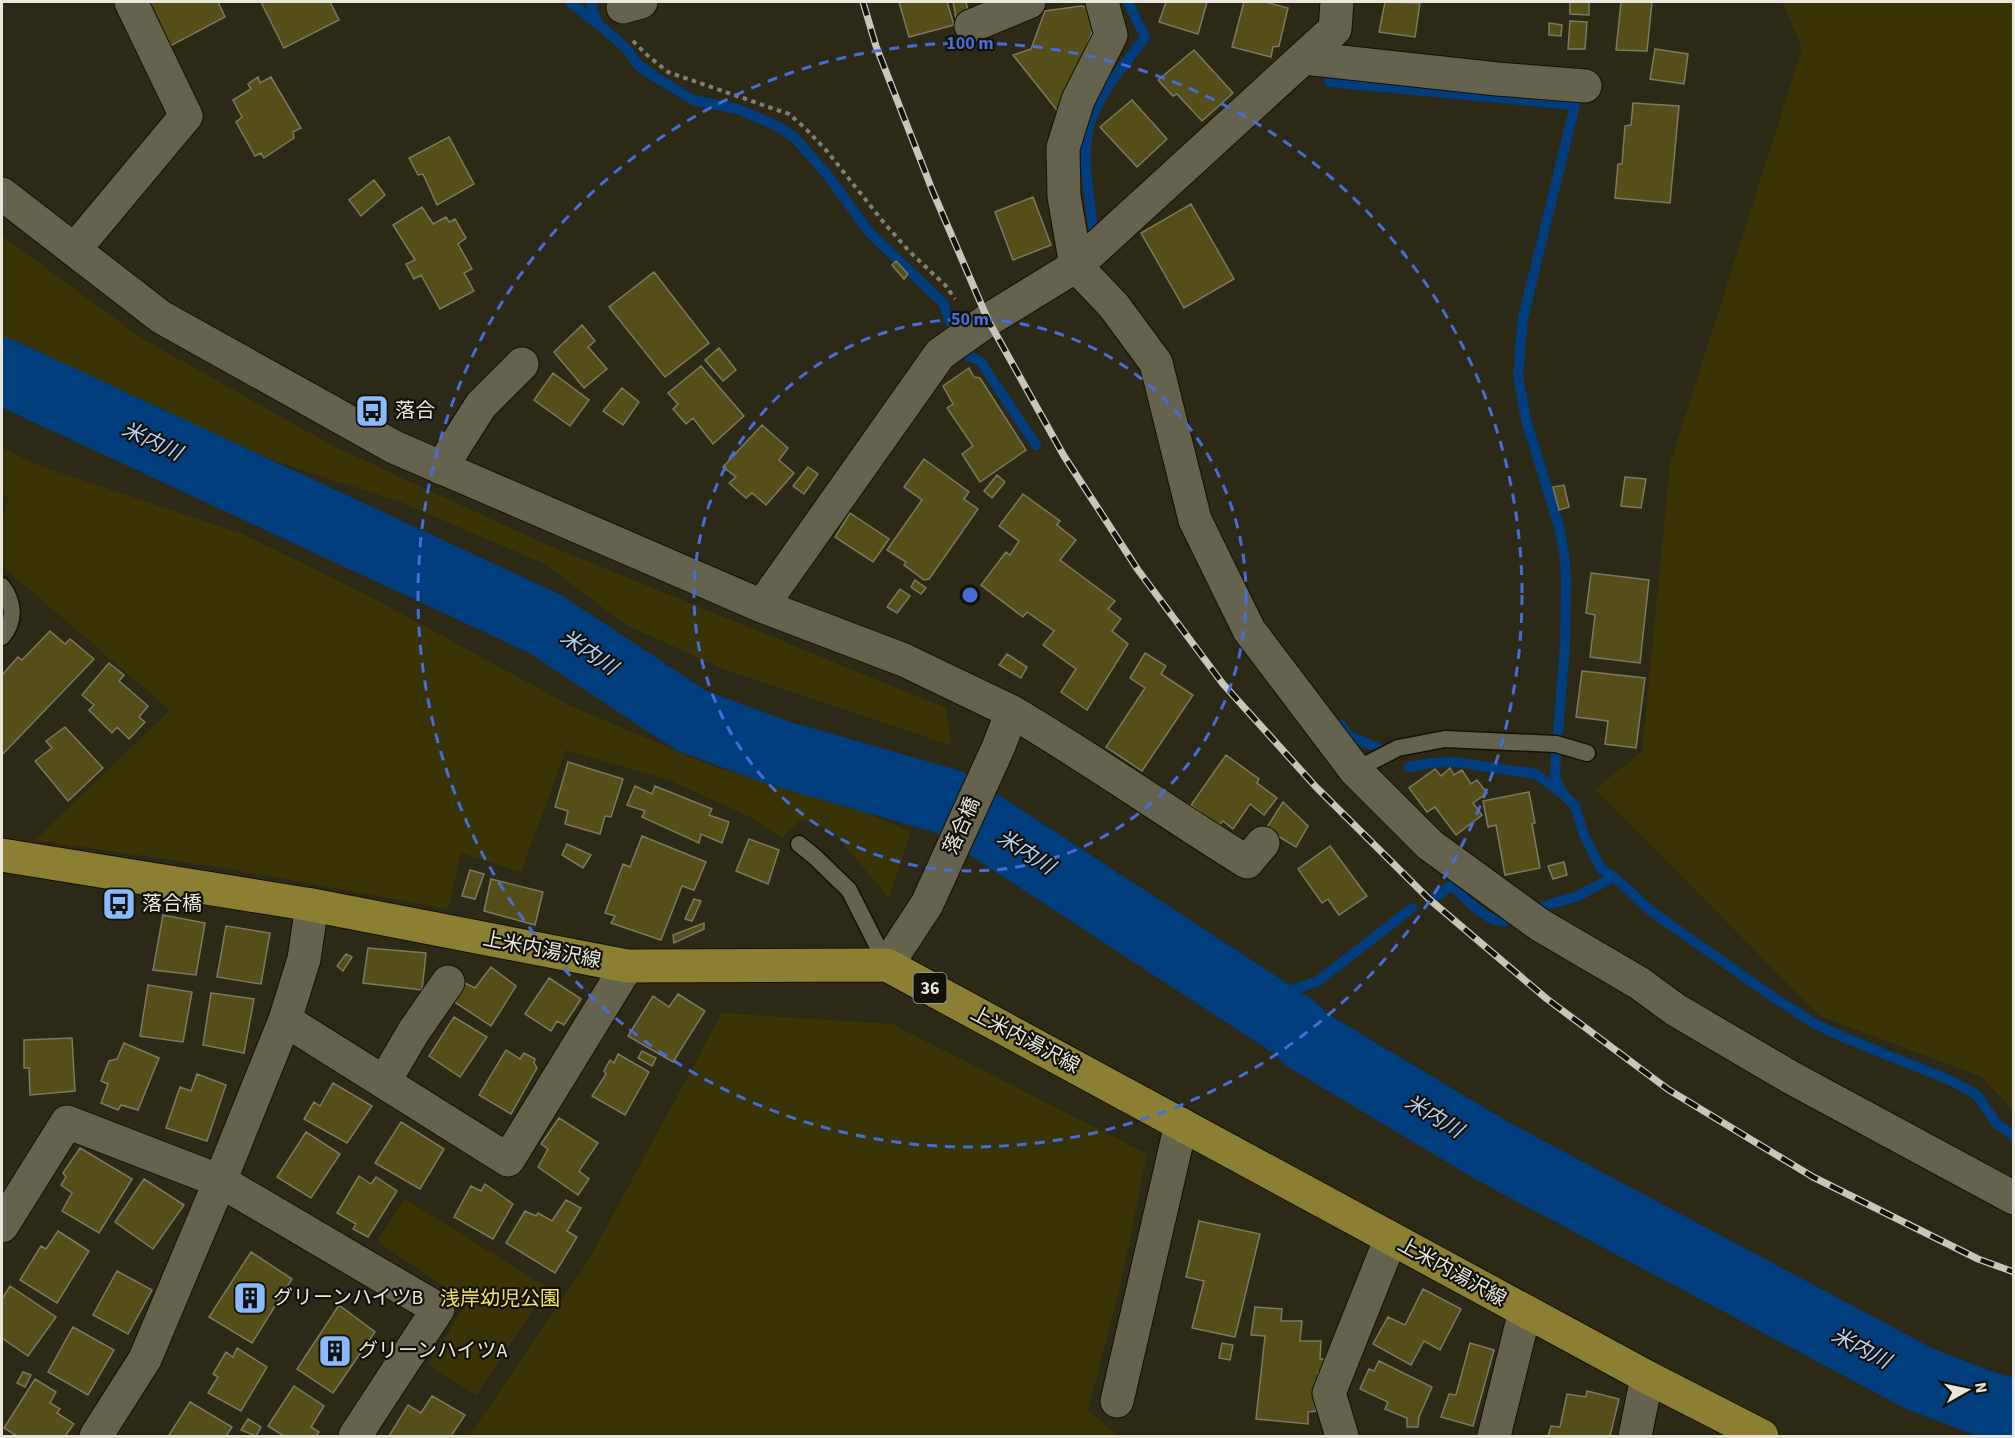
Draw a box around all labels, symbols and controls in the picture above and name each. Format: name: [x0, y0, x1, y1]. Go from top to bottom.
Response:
text: 100 m: [946, 31, 994, 56]
text: 50 m: [951, 307, 989, 332]
bus stop icon: 落合: [354, 393, 390, 429]
place label: 落合: [395, 397, 435, 425]
water label: 米内川: [117, 414, 189, 469]
centre of rings: [960, 585, 980, 605]
water label: 米内川: [554, 622, 625, 683]
street label: 落合橋: [937, 793, 987, 859]
water label: 米内川: [991, 822, 1062, 883]
bus stop icon: 落合橋: [101, 886, 137, 922]
place label: 落合橋: [142, 890, 202, 918]
street label: 上米内湯沢線: [480, 925, 604, 975]
road number: 36: [914, 973, 946, 1003]
street label: 上米内湯沢線: [965, 999, 1085, 1081]
water label: 米内川: [1399, 1087, 1470, 1146]
street label: 上米内湯沢線: [1393, 1231, 1511, 1313]
building icon: グリーンハイツB: [232, 1280, 268, 1316]
place label: グリーンハイツB: [273, 1284, 423, 1312]
park label: 浅岸幼児公園: [440, 1285, 560, 1313]
water label: 米内川: [1826, 1320, 1898, 1377]
building icon: グリーンハイツA: [317, 1333, 353, 1369]
place label: グリーンハイツA: [358, 1337, 508, 1365]
north arrow: [1937, 1360, 1997, 1420]
text: N: [1969, 1381, 1993, 1395]

